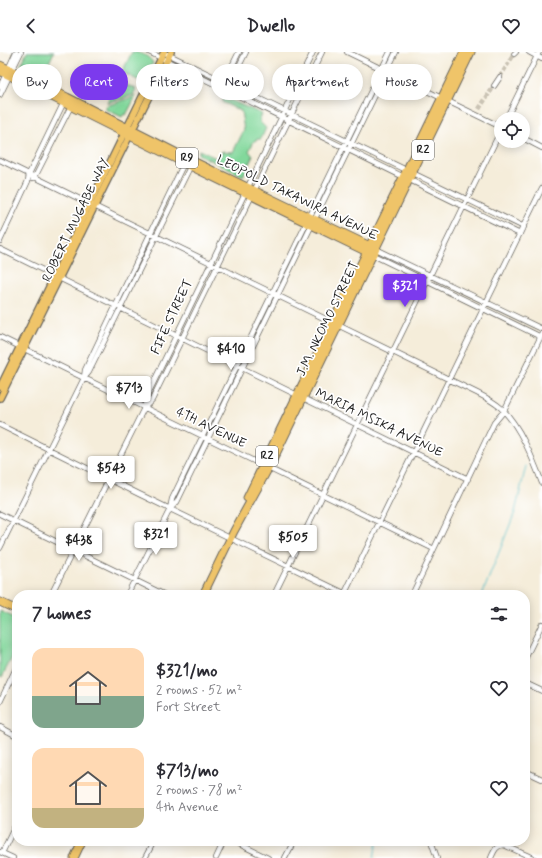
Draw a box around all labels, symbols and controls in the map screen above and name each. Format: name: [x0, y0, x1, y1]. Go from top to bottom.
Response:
text: Dwello: [247, 14, 295, 38]
icon: back: [20, 15, 42, 37]
icon: heart: [500, 15, 522, 37]
chip: Buy: [12, 64, 62, 100]
chip: Rent: [70, 64, 128, 100]
chip: Filters: [136, 64, 203, 100]
chip: New: [211, 64, 264, 100]
chip: Apartment: [272, 64, 363, 100]
chip: House: [371, 64, 432, 100]
map controls: [494, 112, 530, 148]
button: locate: [494, 112, 530, 148]
road number: R2: [412, 140, 434, 160]
road number: R9: [176, 148, 198, 168]
street label: LEOPOLD TAKAWIRA AVENUE: [214, 151, 380, 245]
street label: ROBERT MUGABE WAY: [39, 155, 113, 285]
street label: J.M. NKOMO STREET: [293, 258, 363, 379]
pin: $321: [381, 274, 429, 308]
street label: FIFE STREET: [147, 277, 197, 357]
text: $321: [392, 278, 418, 295]
pin: $410: [207, 337, 255, 371]
text: $410: [217, 341, 245, 358]
pin: $713: [105, 376, 153, 410]
text: $713: [116, 380, 142, 397]
street label: MARIA MSIKA AVENUE: [312, 385, 446, 462]
street label: 4TH AVENUE: [173, 404, 249, 453]
road number: R2: [256, 446, 278, 466]
pin: $543: [87, 456, 135, 490]
text: $543: [97, 460, 125, 477]
pin: $321: [132, 522, 180, 556]
pin: $505: [269, 525, 317, 559]
text: $321: [143, 526, 169, 543]
pin: $438: [55, 528, 103, 562]
text: $505: [278, 529, 308, 546]
text: $438: [65, 532, 93, 549]
text: 7 homes: [32, 603, 91, 625]
icon: filters: [488, 603, 510, 625]
text: $321/mo: [156, 660, 218, 682]
icon: home: [64, 664, 112, 712]
icon: heart: [488, 677, 510, 699]
text: 2 rooms · 52 m²: [156, 682, 242, 699]
text: Fort Street: [156, 699, 221, 716]
text: $713/mo: [156, 760, 219, 782]
icon: home: [64, 764, 112, 812]
icon: heart: [488, 777, 510, 799]
text: 2 rooms · 78 m²: [156, 782, 243, 799]
text: 4th Avenue: [156, 799, 219, 816]

